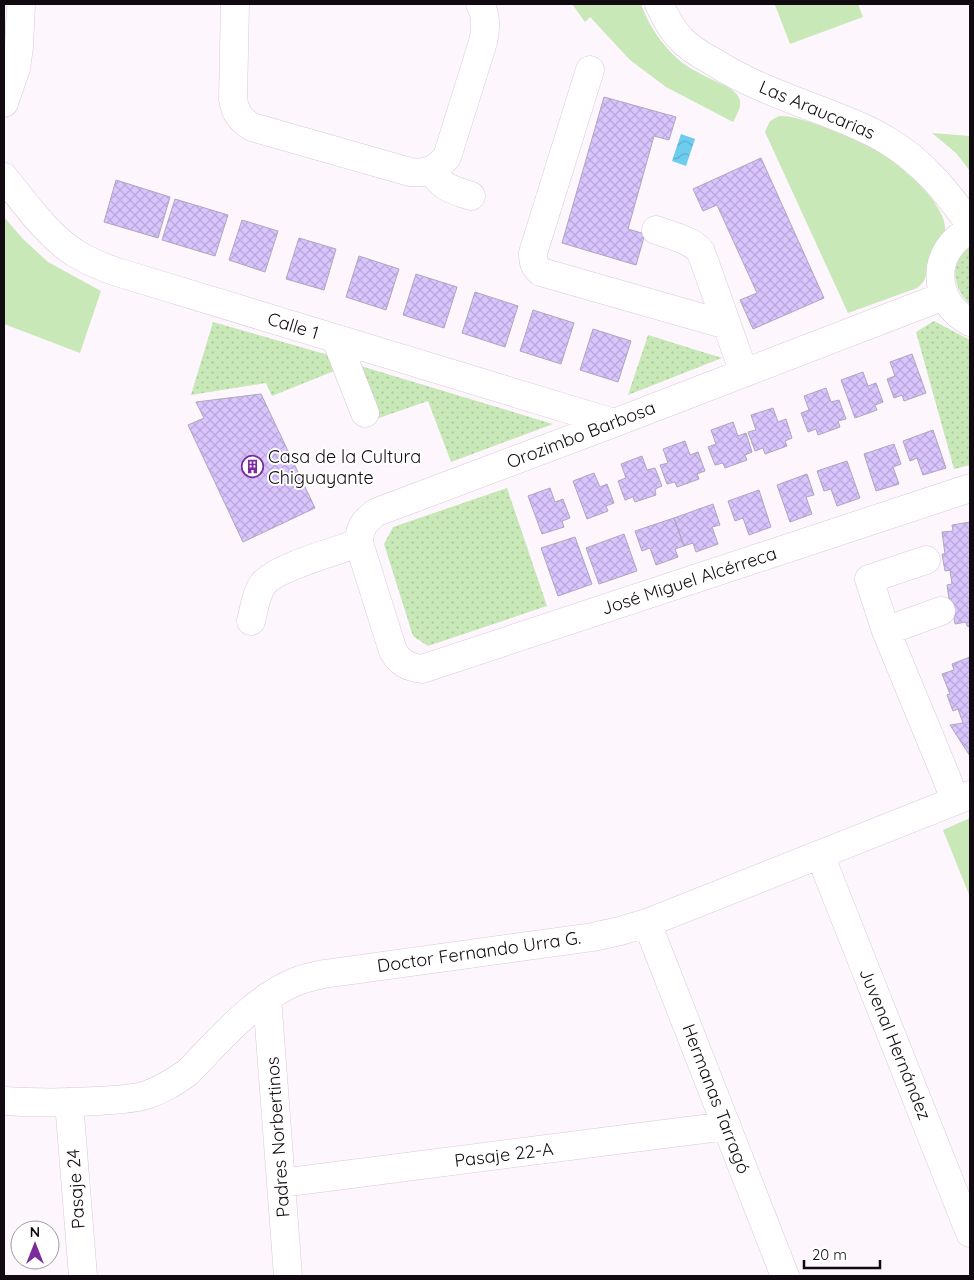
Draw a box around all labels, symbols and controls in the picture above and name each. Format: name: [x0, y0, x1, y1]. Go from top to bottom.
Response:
street label: Las Araucarias: [756, 75, 879, 144]
street label: Calle 1: [265, 307, 322, 344]
street label: Orozimbo Barbosa: [503, 396, 658, 473]
place label: Casa de la Cultura Chiguayante: [268, 445, 421, 489]
building icon: Casa de la Cultura Chiguayante: [240, 455, 264, 479]
street label: José Miguel Alcérreca: [598, 541, 779, 620]
street label: Doctor Fernando Urra G.: [376, 926, 582, 977]
street label: Juvenal Hernández: [854, 964, 936, 1123]
street label: Hermanas Tarragó: [677, 1021, 756, 1177]
street label: Padres Norbertinos: [260, 1056, 295, 1218]
street label: Pasaje 22-A: [453, 1137, 555, 1172]
street label: Pasaje 24: [61, 1148, 90, 1230]
north arrow: [10, 1220, 60, 1270]
text: N: [30, 1223, 40, 1241]
scale bar: [804, 1238, 880, 1270]
text: 20 m: [812, 1245, 847, 1264]

